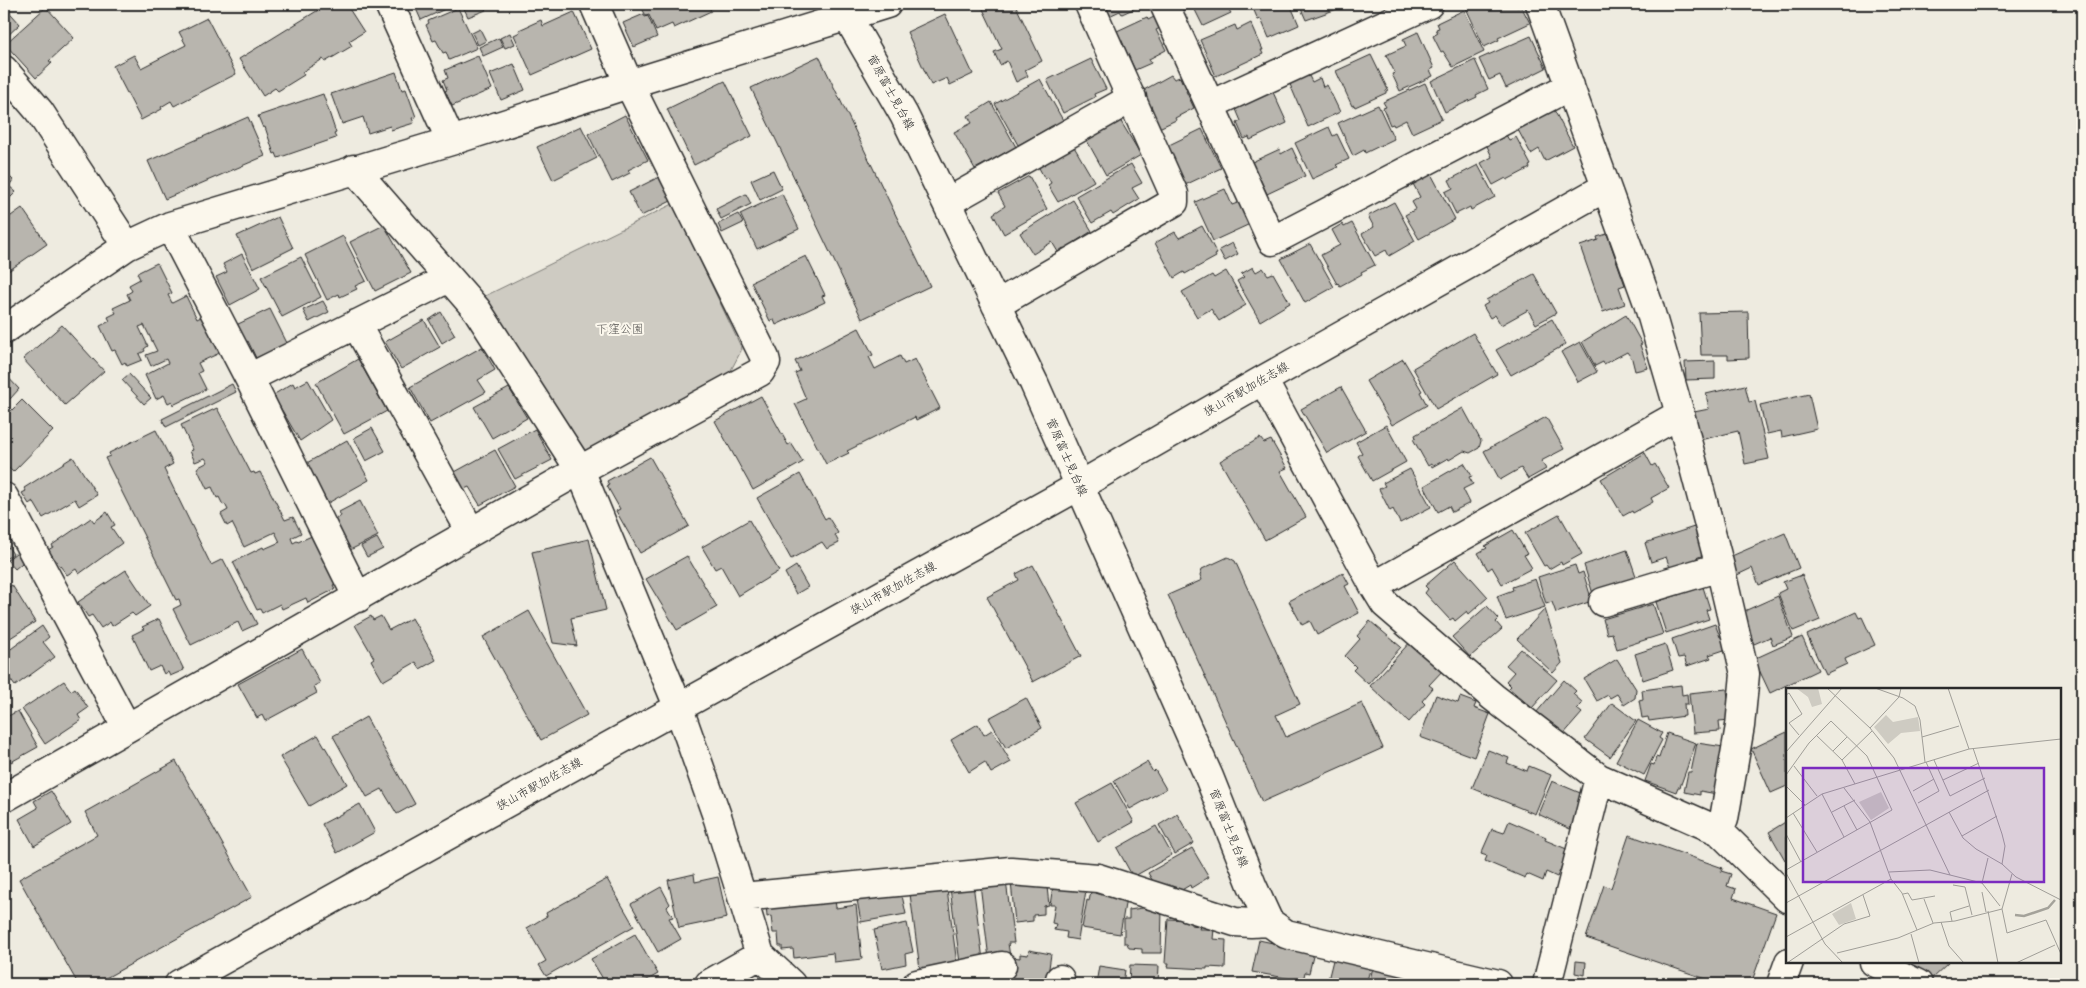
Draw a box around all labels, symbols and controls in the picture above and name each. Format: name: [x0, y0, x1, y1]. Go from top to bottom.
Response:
street label: 菅原富士見台線: [864, 50, 920, 133]
park label: 下窪公園: [596, 319, 644, 337]
street label: 狭山市駅加佐志線: [1199, 356, 1292, 420]
street label: 菅原富士見台線: [1043, 415, 1093, 499]
street label: 狭山市駅加佐志線: [846, 556, 939, 618]
inset map: [1786, 688, 2061, 963]
street label: 狭山市駅加佐志線: [492, 752, 585, 814]
street label: 菅原富士見台線: [1206, 785, 1254, 870]

